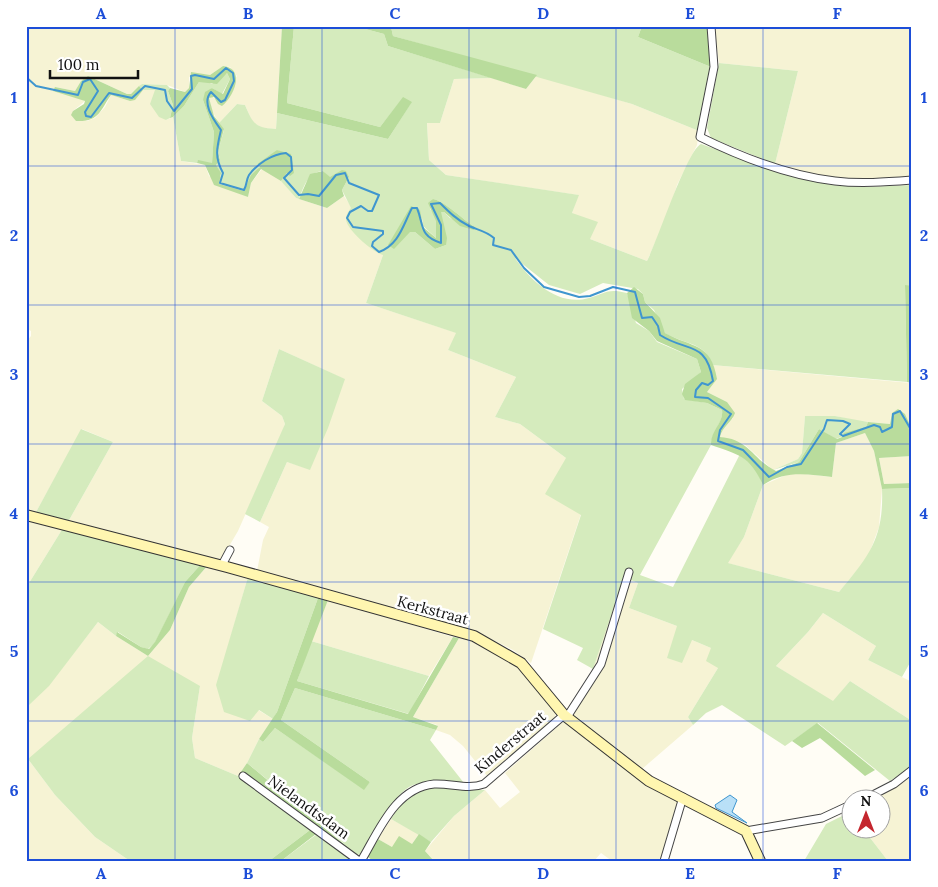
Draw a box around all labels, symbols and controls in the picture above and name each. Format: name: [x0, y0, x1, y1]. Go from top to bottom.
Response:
text: A: [96, 3, 107, 23]
text: B: [243, 3, 254, 23]
text: C: [389, 3, 401, 23]
text: D: [537, 3, 549, 23]
text: E: [685, 3, 695, 23]
text: F: [832, 3, 842, 23]
scale bar: [50, 48, 138, 80]
text: 100 m: [58, 55, 99, 74]
text: 1: [11, 87, 17, 107]
text: 1: [921, 87, 927, 107]
text: 2: [10, 225, 18, 245]
text: 2: [920, 225, 928, 245]
text: 3: [10, 364, 19, 384]
text: 3: [920, 364, 929, 384]
text: 4: [10, 503, 19, 523]
text: 4: [920, 503, 929, 523]
street label: Kerkstraat: [395, 591, 471, 629]
text: 5: [10, 641, 19, 661]
text: 5: [920, 641, 929, 661]
street label: Kinderstraat: [470, 706, 550, 777]
street label: Nielandtsdam: [264, 771, 354, 843]
text: 6: [9, 780, 19, 800]
text: 6: [919, 780, 929, 800]
north arrow: [840, 790, 890, 840]
text: N: [861, 792, 872, 810]
text: A: [96, 863, 107, 883]
text: B: [243, 863, 254, 883]
text: C: [389, 863, 401, 883]
text: D: [537, 863, 549, 883]
text: E: [685, 863, 695, 883]
text: F: [832, 863, 842, 883]

